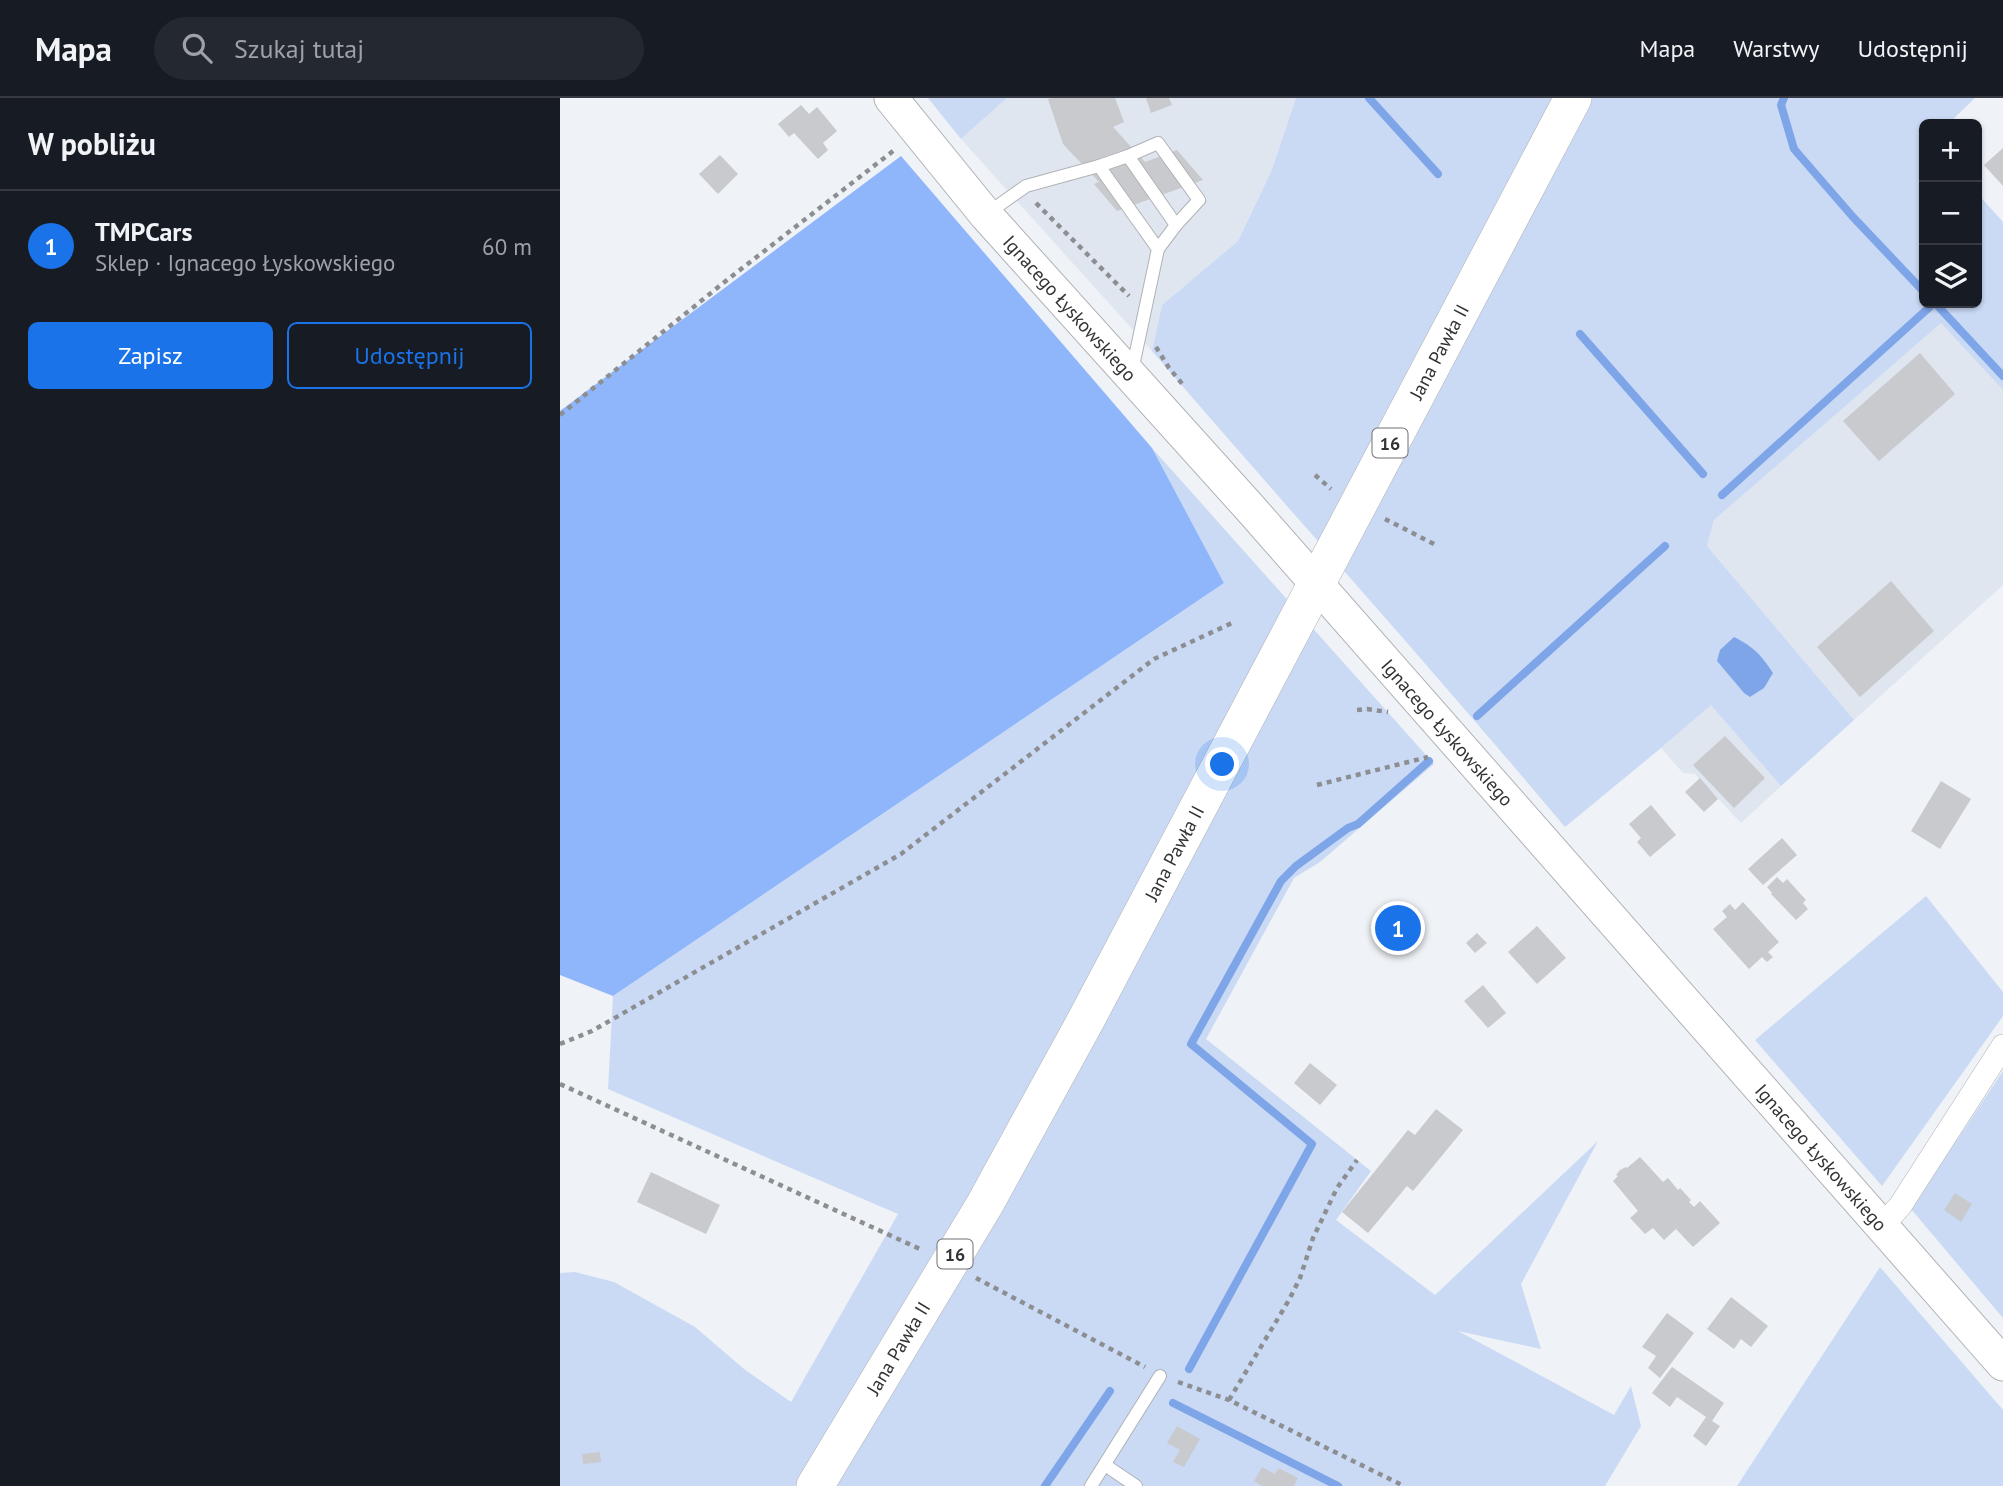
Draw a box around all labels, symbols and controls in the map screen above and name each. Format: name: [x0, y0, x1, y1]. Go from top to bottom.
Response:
search box: [154, 17, 644, 80]
text: Mapa: [35, 27, 112, 70]
icon: search: [178, 29, 216, 67]
text: Szukaj tutaj: [234, 32, 364, 65]
text: Mapa: [1640, 33, 1695, 64]
text: Warstwy: [1733, 33, 1819, 64]
text: Udostępnij: [1857, 33, 1968, 64]
map controls: [1919, 119, 1982, 308]
button: +: [1919, 119, 1982, 182]
text: W pobliżu: [28, 124, 156, 163]
button: −: [1919, 182, 1982, 245]
text: TMPCars: [95, 215, 192, 248]
street label: Ignacego Łyskowskiego: [998, 230, 1142, 386]
text: 1: [44, 232, 58, 261]
text: 60 m: [482, 232, 532, 261]
button: layers: [1919, 245, 1982, 308]
text: Sklep · Ignacego Łyskowskiego: [95, 248, 395, 277]
street label: Jana Pawła II: [1404, 300, 1474, 404]
button: Zapisz: [28, 322, 273, 389]
button: Udostępnij: [287, 322, 532, 389]
road number: 16: [1372, 428, 1408, 458]
street label: Ignacego Łyskowskiego: [1376, 654, 1519, 811]
your location: [1205, 747, 1239, 781]
street label: Jana Pawła II: [1139, 801, 1209, 906]
pin: 1: [1375, 902, 1421, 954]
street label: Ignacego Łyskowskiego: [1750, 1079, 1892, 1236]
road number: 16: [938, 1240, 972, 1268]
street label: Jana Pawła II: [860, 1297, 935, 1400]

